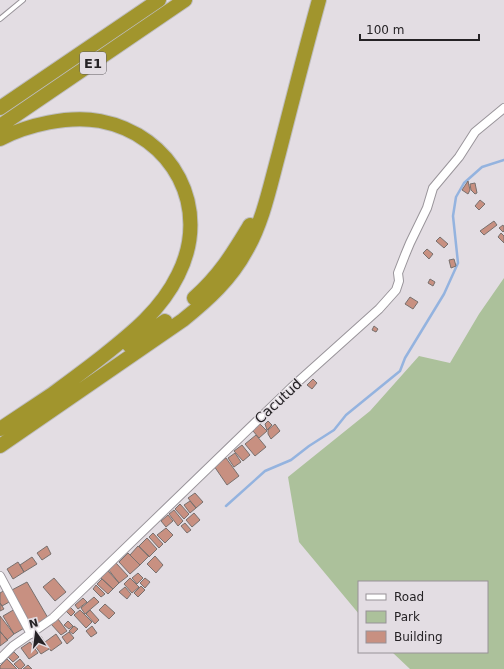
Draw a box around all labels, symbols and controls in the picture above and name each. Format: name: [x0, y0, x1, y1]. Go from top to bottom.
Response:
scale bar: [360, 16, 479, 42]
text: 100 m: [366, 23, 404, 37]
road number: E1: [80, 52, 106, 74]
street label: Cacutud: [251, 375, 305, 427]
legend: [358, 581, 488, 653]
text: Road: [394, 590, 424, 604]
text: Park: [394, 610, 420, 624]
north arrow: [16, 613, 56, 653]
text: N: [28, 616, 40, 631]
text: Building: [394, 630, 443, 644]

